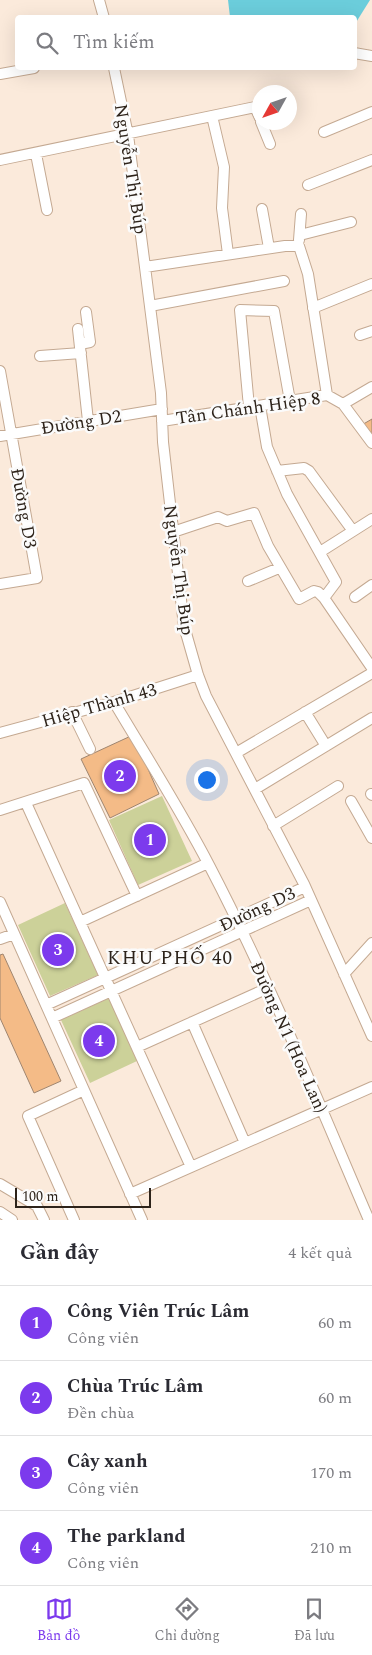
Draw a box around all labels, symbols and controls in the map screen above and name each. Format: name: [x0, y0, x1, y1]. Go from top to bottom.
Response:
search box: [15, 15, 357, 70]
text: Tìm kiếm: [73, 28, 155, 57]
icon: search: [33, 29, 61, 57]
north arrow: [252, 85, 297, 130]
street label: Nguyễn Thị Búp: [107, 102, 154, 236]
street label: Tân Chánh Hiệp 8: [174, 385, 322, 432]
street label: Đường D2: [39, 403, 123, 442]
street label: Đường D3: [3, 466, 44, 551]
street label: Nguyễn Thị Búp: [156, 503, 201, 637]
street label: Hiệp Thành 43: [39, 676, 160, 735]
pin: 2: [104, 757, 136, 795]
your location: [194, 767, 220, 793]
pin: 1: [134, 821, 166, 859]
street label: Đường D3: [215, 880, 300, 939]
pin: 3: [42, 931, 74, 969]
district label: KHU PHỐ 40: [107, 944, 233, 973]
street label: Đường N1 (Hoa Lan): [243, 957, 334, 1117]
pin: 4: [83, 1022, 115, 1060]
scale bar: [15, 1185, 151, 1208]
text: 100 m: [22, 1186, 59, 1207]
text: Gần đây: [20, 1237, 98, 1269]
text: 4 kết quả: [288, 1241, 352, 1265]
text: Công Viên Trúc Lâm: [67, 1297, 249, 1326]
text: 1: [32, 1311, 40, 1335]
text: 60 m: [318, 1311, 352, 1335]
text: Công viên: [67, 1326, 139, 1350]
text: Chùa Trúc Lâm: [67, 1372, 203, 1401]
text: 2: [32, 1386, 40, 1410]
text: 60 m: [318, 1386, 352, 1410]
text: Đền chùa: [67, 1401, 134, 1425]
text: Cây xanh: [67, 1447, 148, 1476]
text: 3: [32, 1461, 40, 1485]
text: 170 m: [310, 1461, 352, 1485]
text: Công viên: [67, 1476, 139, 1500]
text: The parkland: [67, 1522, 186, 1551]
text: 4: [32, 1536, 40, 1560]
text: 210 m: [310, 1536, 352, 1560]
text: Công viên: [67, 1551, 139, 1575]
tab: Bản đồ: [37, 1595, 80, 1646]
tab: Chỉ đường: [154, 1595, 220, 1646]
tab: Đã lưu: [294, 1595, 335, 1646]

